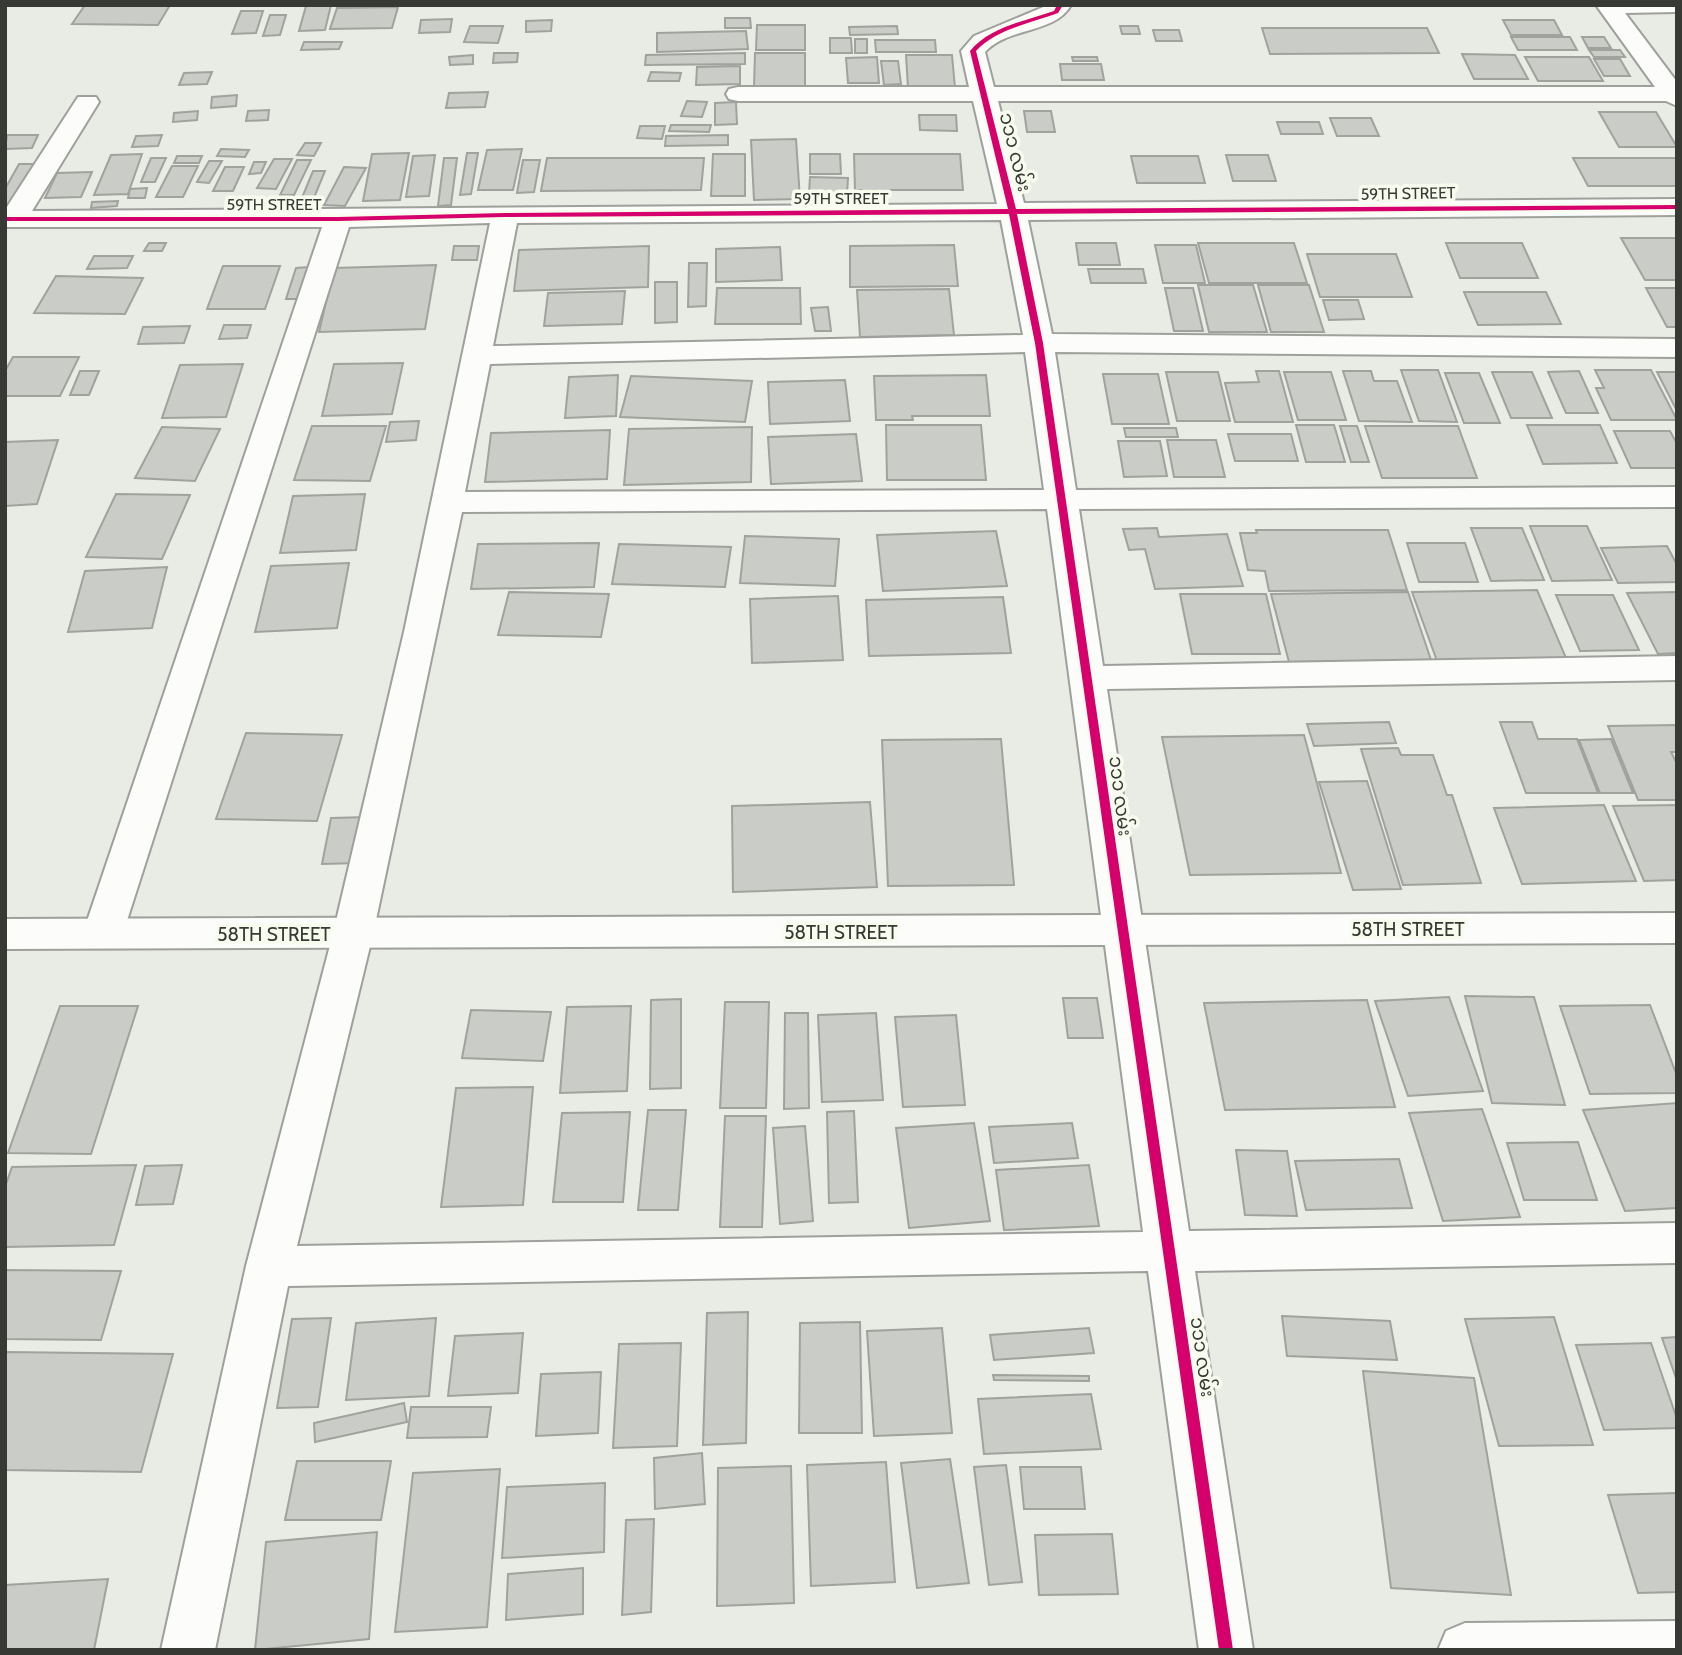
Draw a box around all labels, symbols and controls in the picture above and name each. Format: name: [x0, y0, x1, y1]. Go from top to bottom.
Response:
street label: ၁၁၁ လမ်း: [995, 110, 1039, 194]
street label: 59TH STREET: [1360, 183, 1456, 204]
street label: 59TH STREET: [794, 189, 889, 208]
street label: 59TH STREET: [227, 195, 322, 214]
street label: ၁၁၁ လမ်း: [1104, 754, 1140, 837]
street label: 58TH STREET: [1351, 918, 1465, 941]
street label: 58TH STREET: [784, 921, 898, 944]
street label: 58TH STREET: [217, 923, 331, 946]
street label: ၁၁၁ လမ်း: [1186, 1315, 1222, 1399]

